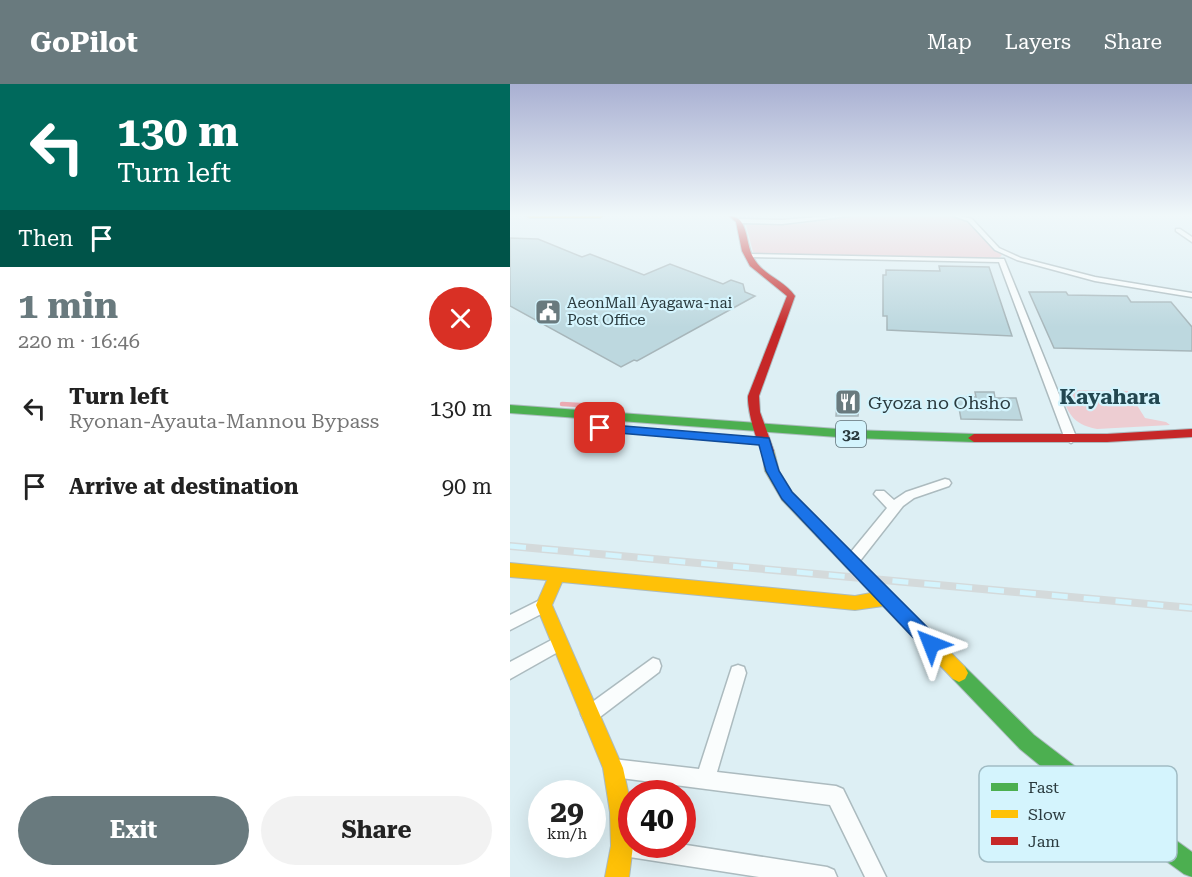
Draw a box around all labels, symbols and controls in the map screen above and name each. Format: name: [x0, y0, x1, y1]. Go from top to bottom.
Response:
text: GoPilot: [30, 26, 138, 59]
text: Map: [927, 30, 972, 54]
text: Layers: [1005, 30, 1071, 54]
text: Share: [1104, 30, 1162, 54]
text: 130 m: [117, 107, 239, 156]
icon: left: [18, 108, 96, 186]
text: Turn left: [117, 157, 231, 189]
icon: arrive: [85, 222, 118, 255]
text: Then: [18, 226, 73, 251]
text: 1 min: [18, 285, 118, 327]
button: close: [429, 287, 492, 350]
place label: AeonMall Ayagawa-nai Post Office: [567, 294, 733, 329]
public building icon: AeonMall Ayagawa-nai Post Office: [533, 297, 563, 327]
text: 220 m · 16:46: [18, 329, 140, 353]
text: Turn left: [69, 384, 169, 409]
district label: Kayahara: [1060, 385, 1161, 409]
restaurant icon: Gyoza no Ohsho: [833, 387, 863, 417]
icon: left: [18, 392, 51, 425]
place label: Gyoza no Ohsho: [868, 392, 1011, 413]
text: 130 m: [429, 396, 492, 421]
pin: [574, 402, 625, 453]
text: Ryonan-Ayauta-Mannou Bypass: [69, 409, 379, 433]
icon: arrive: [583, 411, 616, 444]
road number: 32: [836, 421, 866, 447]
icon: arrive: [18, 470, 51, 503]
text: Arrive at destination: [69, 474, 298, 499]
text: 90 m: [442, 474, 492, 499]
position arrow: [899, 612, 963, 676]
legend: [979, 766, 1177, 862]
text: Fast: [1028, 778, 1059, 797]
speed limit sign: 40: [618, 780, 696, 858]
text: 29: [550, 794, 584, 829]
button: Exit: [18, 796, 249, 865]
button: Share: [261, 796, 492, 865]
text: Slow: [1028, 805, 1066, 824]
text: km/h: [547, 825, 587, 843]
text: Jam: [1028, 832, 1060, 851]

